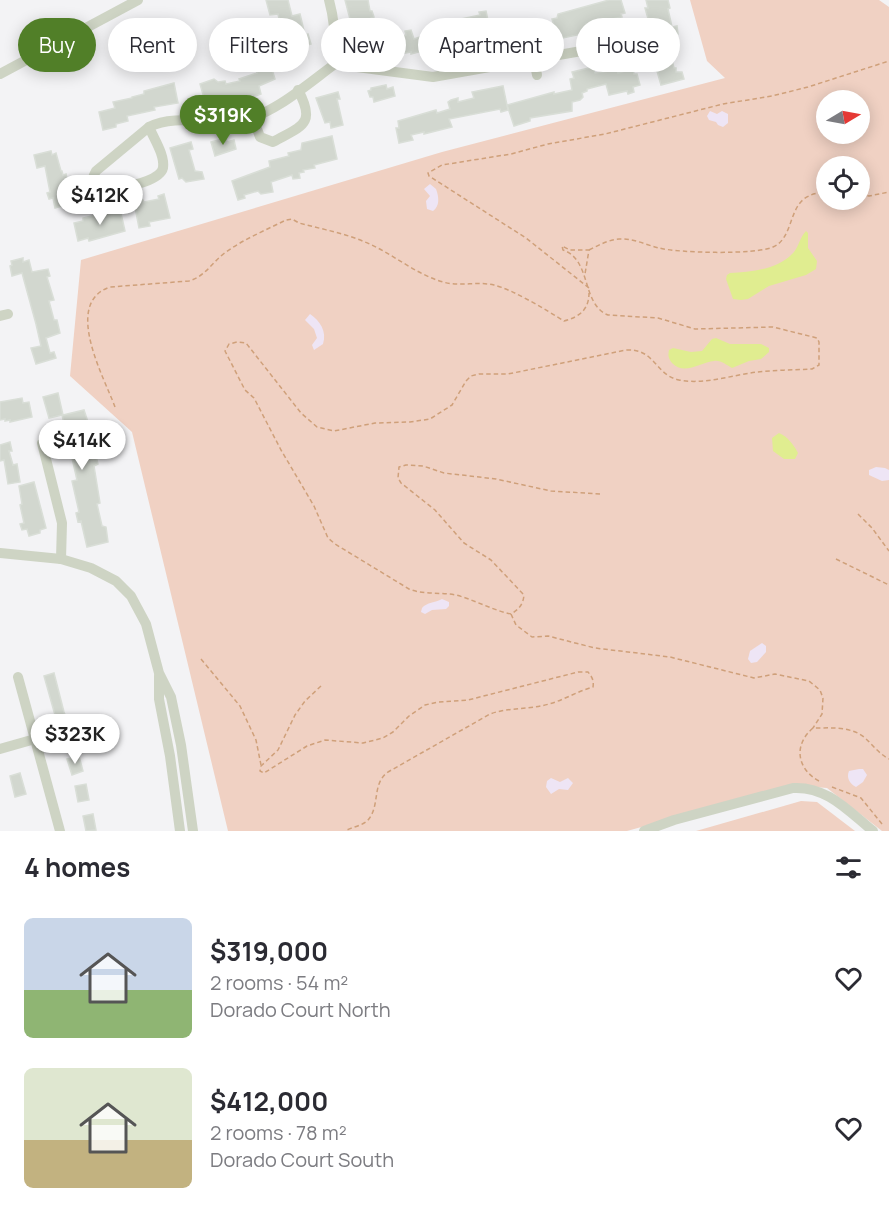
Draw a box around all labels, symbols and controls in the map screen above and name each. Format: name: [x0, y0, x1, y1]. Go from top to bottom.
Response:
chip: Buy: [18, 18, 96, 72]
chip: Rent: [108, 18, 197, 72]
chip: Filters: [209, 18, 309, 72]
chip: New: [321, 18, 406, 72]
chip: Apartment: [418, 18, 564, 72]
chip: House: [576, 18, 680, 72]
north arrow: [816, 90, 870, 144]
map controls: [816, 90, 870, 210]
pin: $319K: [181, 95, 265, 146]
text: $319K: [194, 101, 252, 128]
button: locate: [816, 156, 870, 210]
pin: $412K: [58, 175, 142, 226]
text: $412K: [71, 181, 129, 208]
pin: $414K: [40, 420, 124, 471]
text: $414K: [53, 426, 111, 453]
pin: $323K: [33, 714, 117, 765]
text: $323K: [45, 720, 105, 747]
text: 4 homes: [24, 849, 130, 885]
icon: filters: [832, 851, 865, 884]
text: $319,000: [210, 933, 328, 969]
icon: home: [72, 942, 144, 1014]
icon: heart: [832, 962, 865, 995]
text: 2 rooms · 54 m²: [210, 969, 348, 996]
text: Dorado Court North: [210, 996, 391, 1023]
text: $412,000: [210, 1083, 328, 1119]
icon: home: [72, 1092, 144, 1164]
icon: heart: [832, 1112, 865, 1145]
text: 2 rooms · 78 m²: [210, 1119, 347, 1146]
text: Dorado Court South: [210, 1146, 394, 1173]

